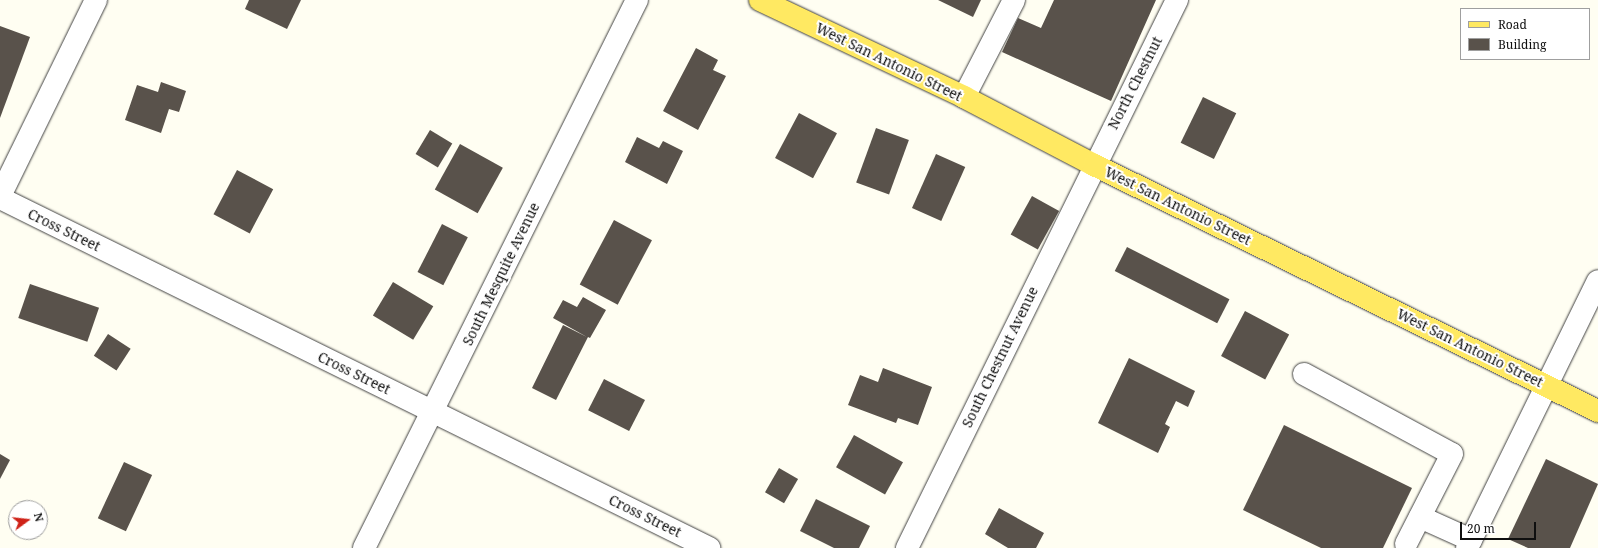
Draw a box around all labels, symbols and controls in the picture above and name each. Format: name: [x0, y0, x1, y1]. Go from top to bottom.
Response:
legend: [1460, 8, 1590, 60]
text: Road: [1498, 16, 1527, 33]
street label: West San Antonio Street: [813, 19, 965, 105]
street label: North Chestnut: [1104, 34, 1166, 132]
text: Building: [1498, 36, 1546, 53]
street label: West San Antonio Street: [1102, 163, 1254, 249]
street label: South Mesquite Avenue: [459, 200, 543, 348]
street label: Cross Street: [25, 205, 103, 255]
street label: South Chestnut Avenue: [959, 284, 1041, 430]
street label: West San Antonio Street: [1394, 305, 1546, 391]
street label: Cross Street: [315, 348, 393, 398]
street label: Cross Street: [606, 491, 684, 541]
north arrow: [8, 500, 48, 540]
text: N: [31, 511, 47, 523]
scale bar: [1462, 514, 1538, 540]
text: 20 m: [1467, 520, 1495, 537]

